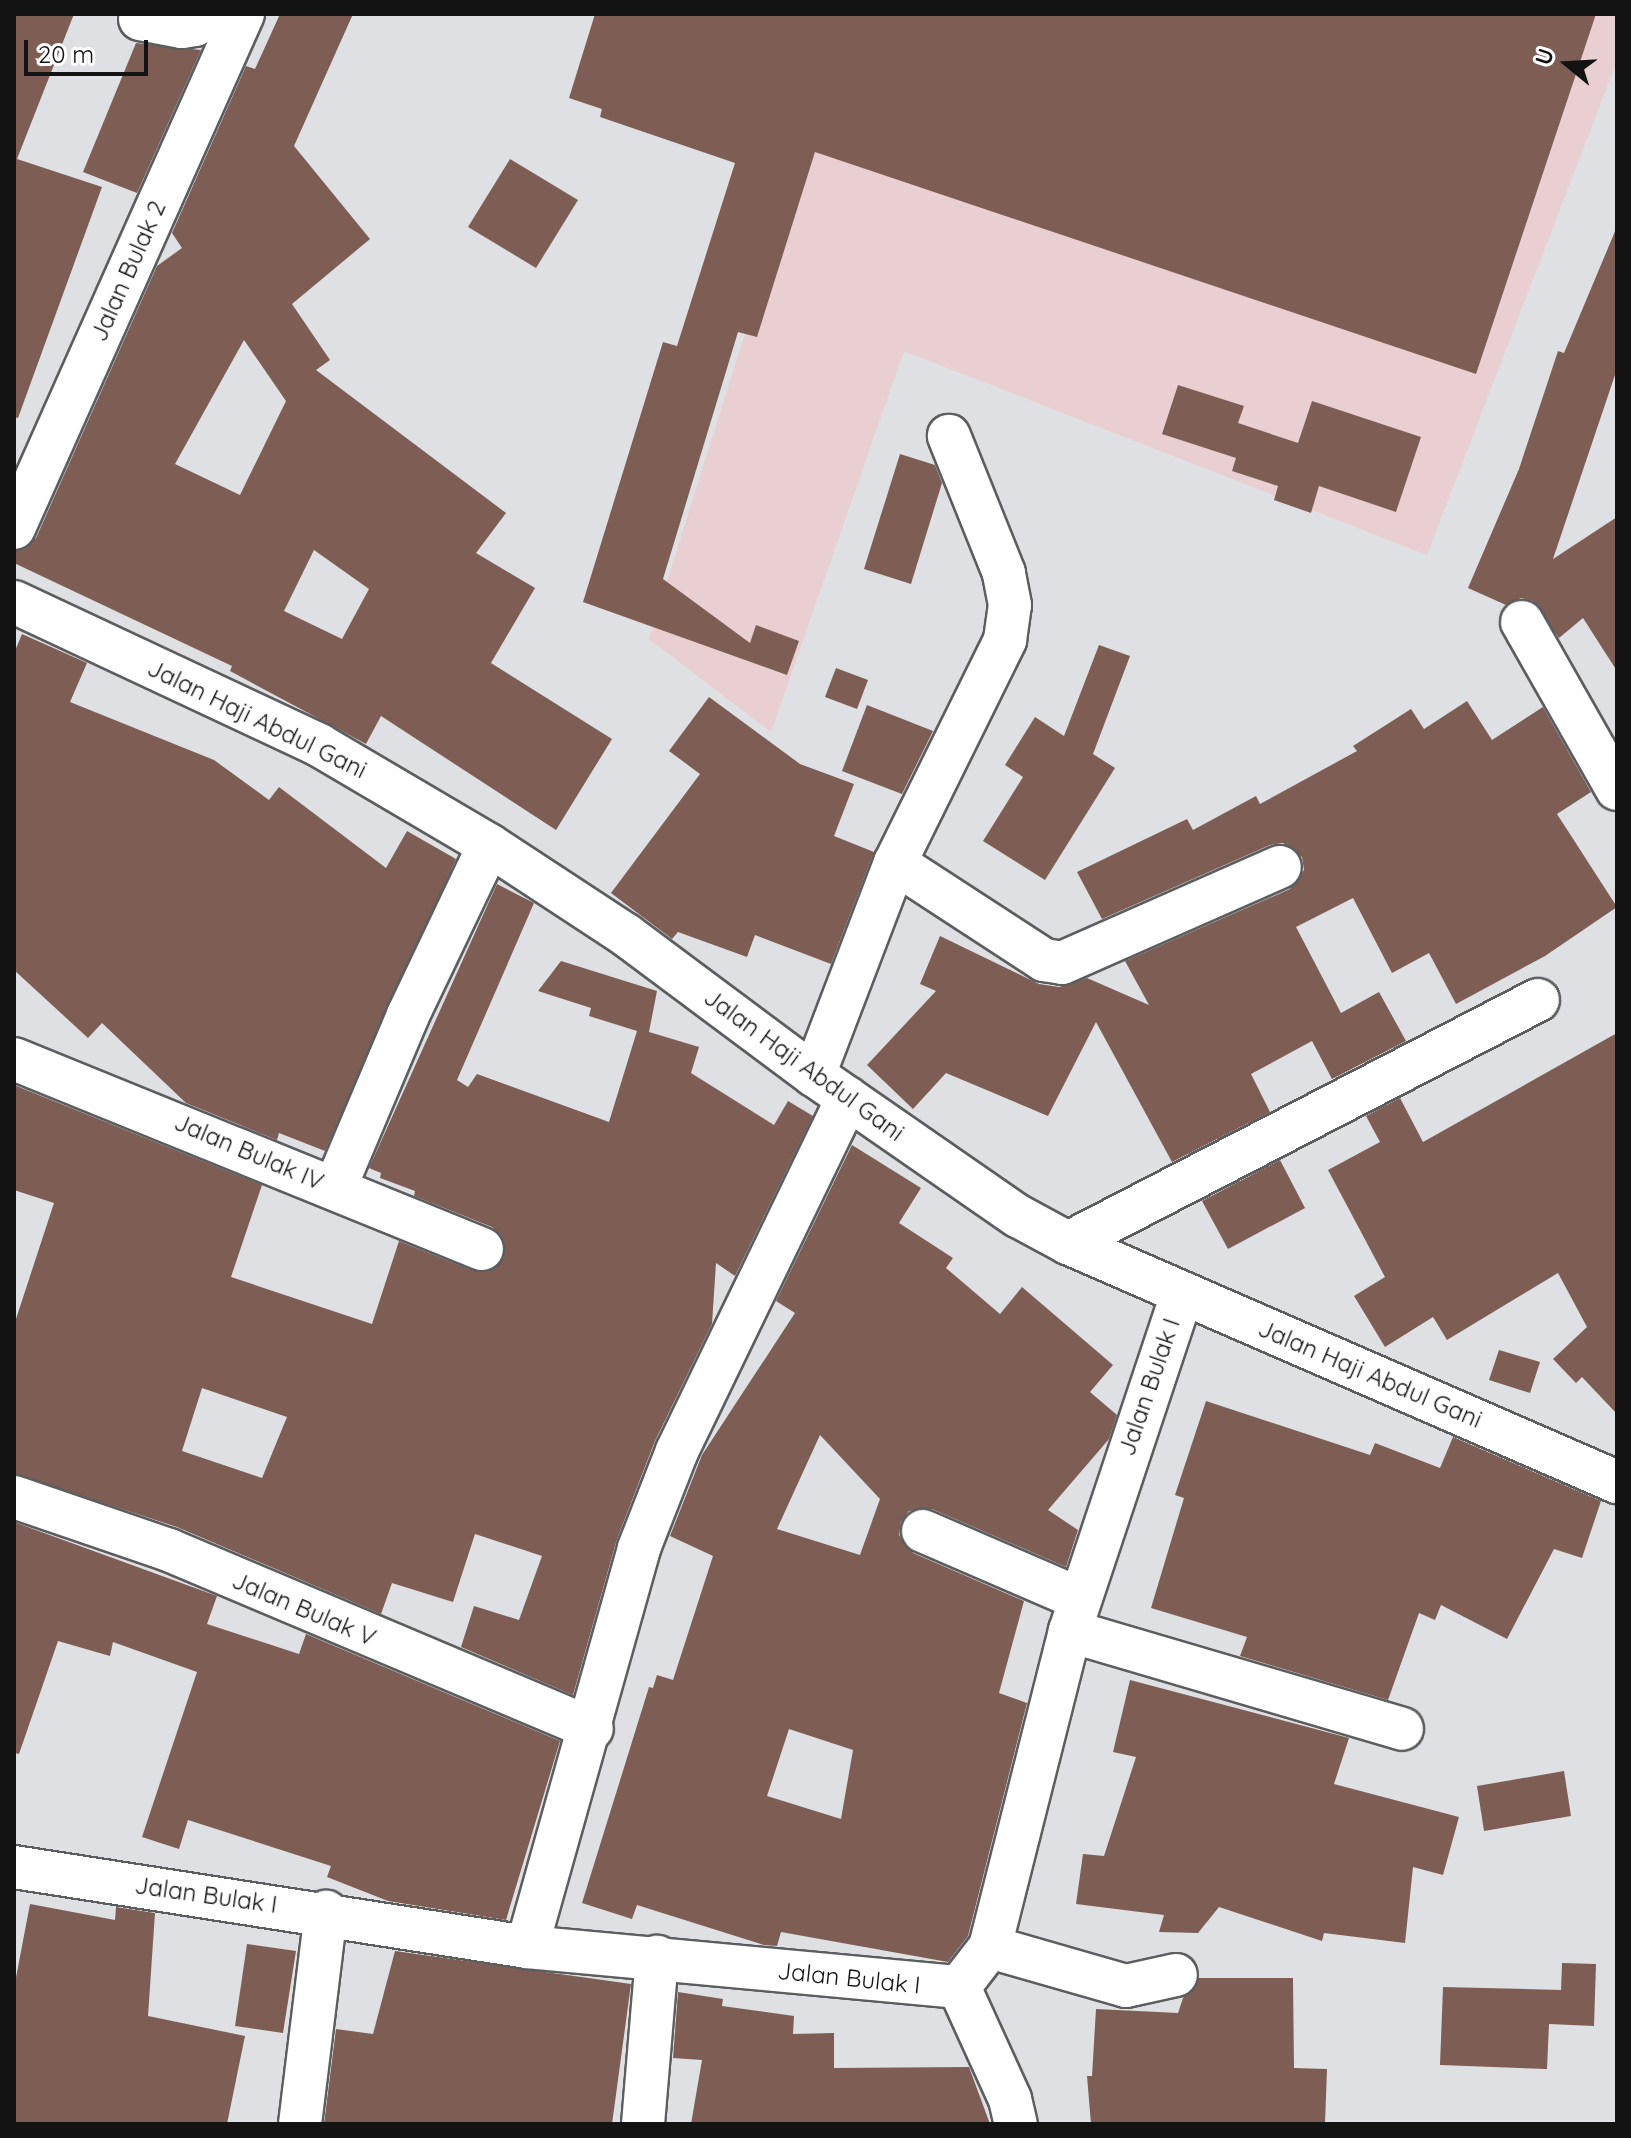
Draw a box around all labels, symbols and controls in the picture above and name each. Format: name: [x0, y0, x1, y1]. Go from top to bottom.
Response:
scale bar: [28, 24, 152, 74]
north arrow: [1527, 24, 1607, 104]
text: 20 m: [38, 39, 94, 69]
text: U: [1528, 45, 1560, 68]
street label: Jalan Bulak 2: [84, 196, 172, 346]
street label: Jalan Haji Abdul Gani: [143, 653, 371, 785]
street label: Jalan Haji Abdul Gani: [698, 983, 910, 1147]
street label: Jalan Bulak IV: [170, 1108, 328, 1196]
street label: Jalan Bulak I: [1112, 1314, 1186, 1460]
street label: Jalan Haji Abdul Gani: [1254, 1314, 1486, 1434]
street label: Jalan Bulak V: [228, 1566, 380, 1652]
street label: Jalan Bulak I: [133, 1871, 279, 1919]
street label: Jalan Bulak I: [776, 1956, 922, 2000]

